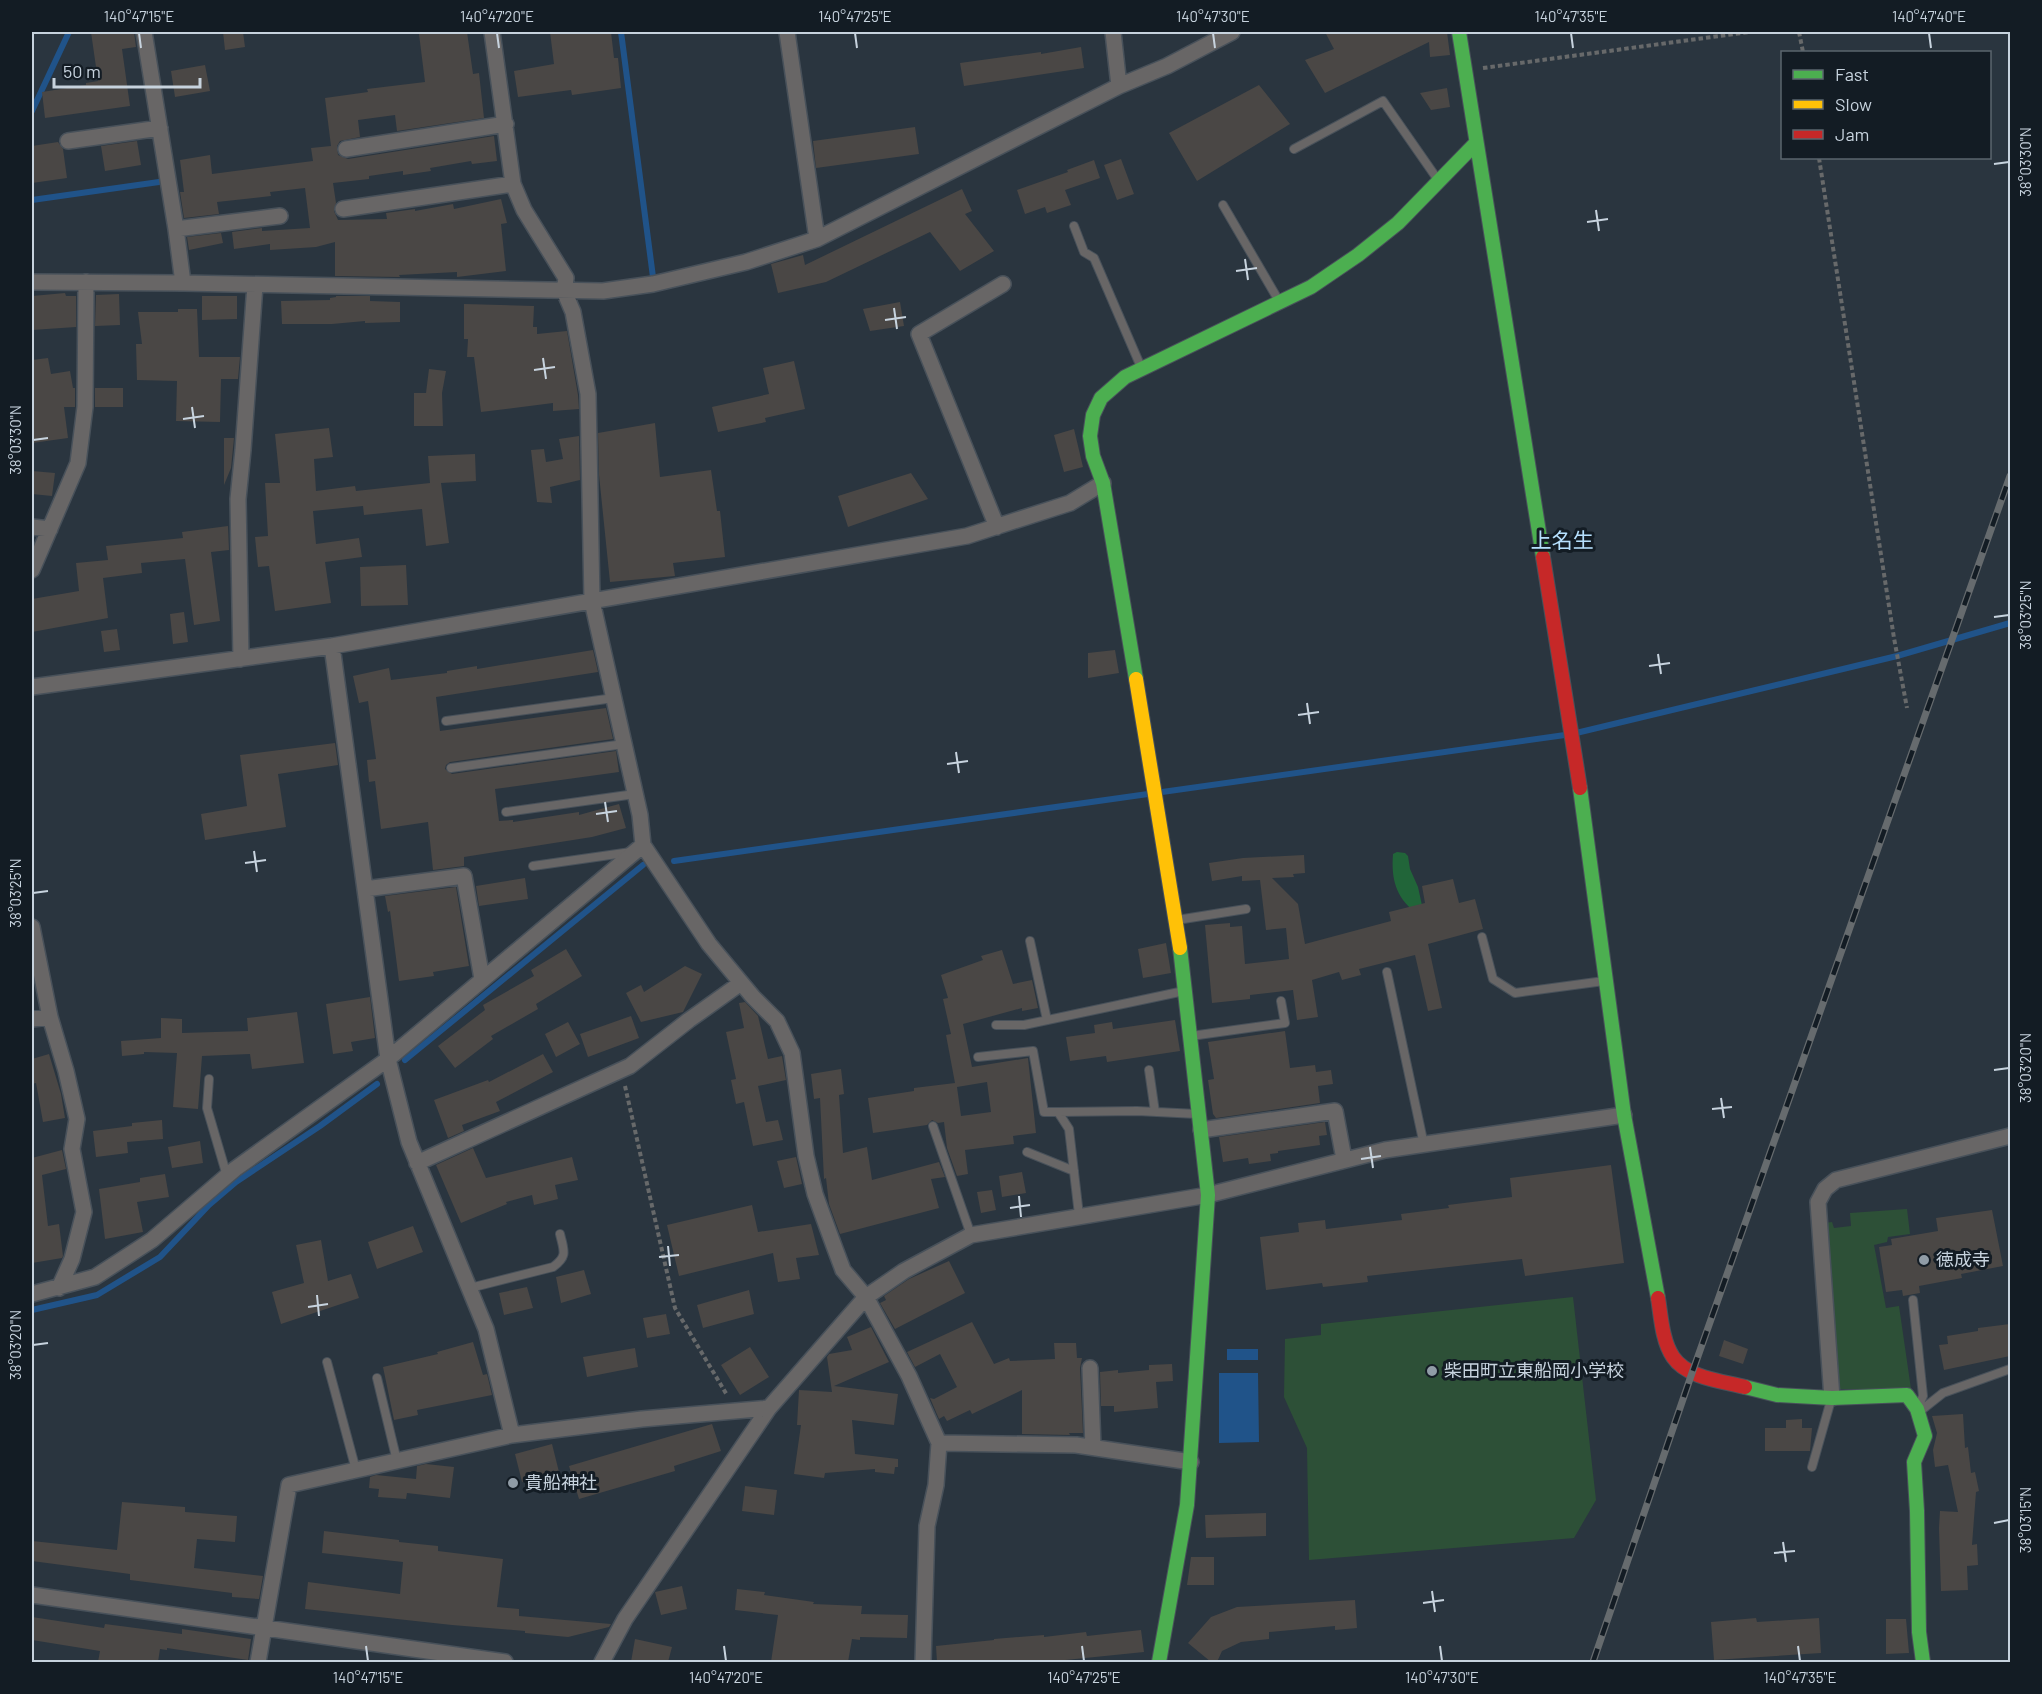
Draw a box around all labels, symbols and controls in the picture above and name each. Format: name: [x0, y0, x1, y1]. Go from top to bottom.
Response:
text: 140°47'15"E: [104, 7, 174, 25]
text: 140°47'20"E: [460, 7, 534, 25]
text: 140°47'25"E: [818, 7, 892, 25]
text: 140°47'30"E: [1176, 7, 1250, 25]
text: 140°47'35"E: [1534, 7, 1608, 25]
text: 140°47'40"E: [1892, 7, 1966, 25]
scale bar: [54, 51, 200, 89]
legend: [1781, 51, 1991, 159]
text: 50 m: [63, 60, 101, 82]
text: Fast: [1835, 63, 1869, 85]
text: Slow: [1835, 93, 1872, 115]
text: Jam: [1835, 123, 1869, 145]
text: 38°03'30"N: [2016, 127, 2034, 197]
text: 38°03'30"N: [6, 405, 24, 475]
district label: 上名生: [1531, 527, 1594, 552]
text: 38°03'25"N: [2016, 580, 2034, 650]
text: 38°03'25"N: [6, 858, 24, 928]
text: 38°03'20"N: [2016, 1033, 2034, 1103]
place label: 徳成寺: [1936, 1248, 1990, 1270]
marker: 徳成寺: [1917, 1253, 1931, 1267]
text: 38°03'20"N: [6, 1310, 24, 1380]
place label: 柴田町立東船岡小学校: [1444, 1359, 1624, 1381]
marker: 柴田町立東船岡小学校: [1425, 1364, 1439, 1378]
place label: 貴船神社: [525, 1471, 597, 1493]
marker: 貴船神社: [506, 1476, 520, 1490]
text: 38°03'15"N: [2016, 1487, 2034, 1553]
text: 140°47'15"E: [333, 1668, 403, 1686]
text: 140°47'20"E: [689, 1668, 763, 1686]
text: 140°47'25"E: [1047, 1668, 1121, 1686]
text: 140°47'30"E: [1405, 1668, 1479, 1686]
text: 140°47'35"E: [1763, 1668, 1837, 1686]

